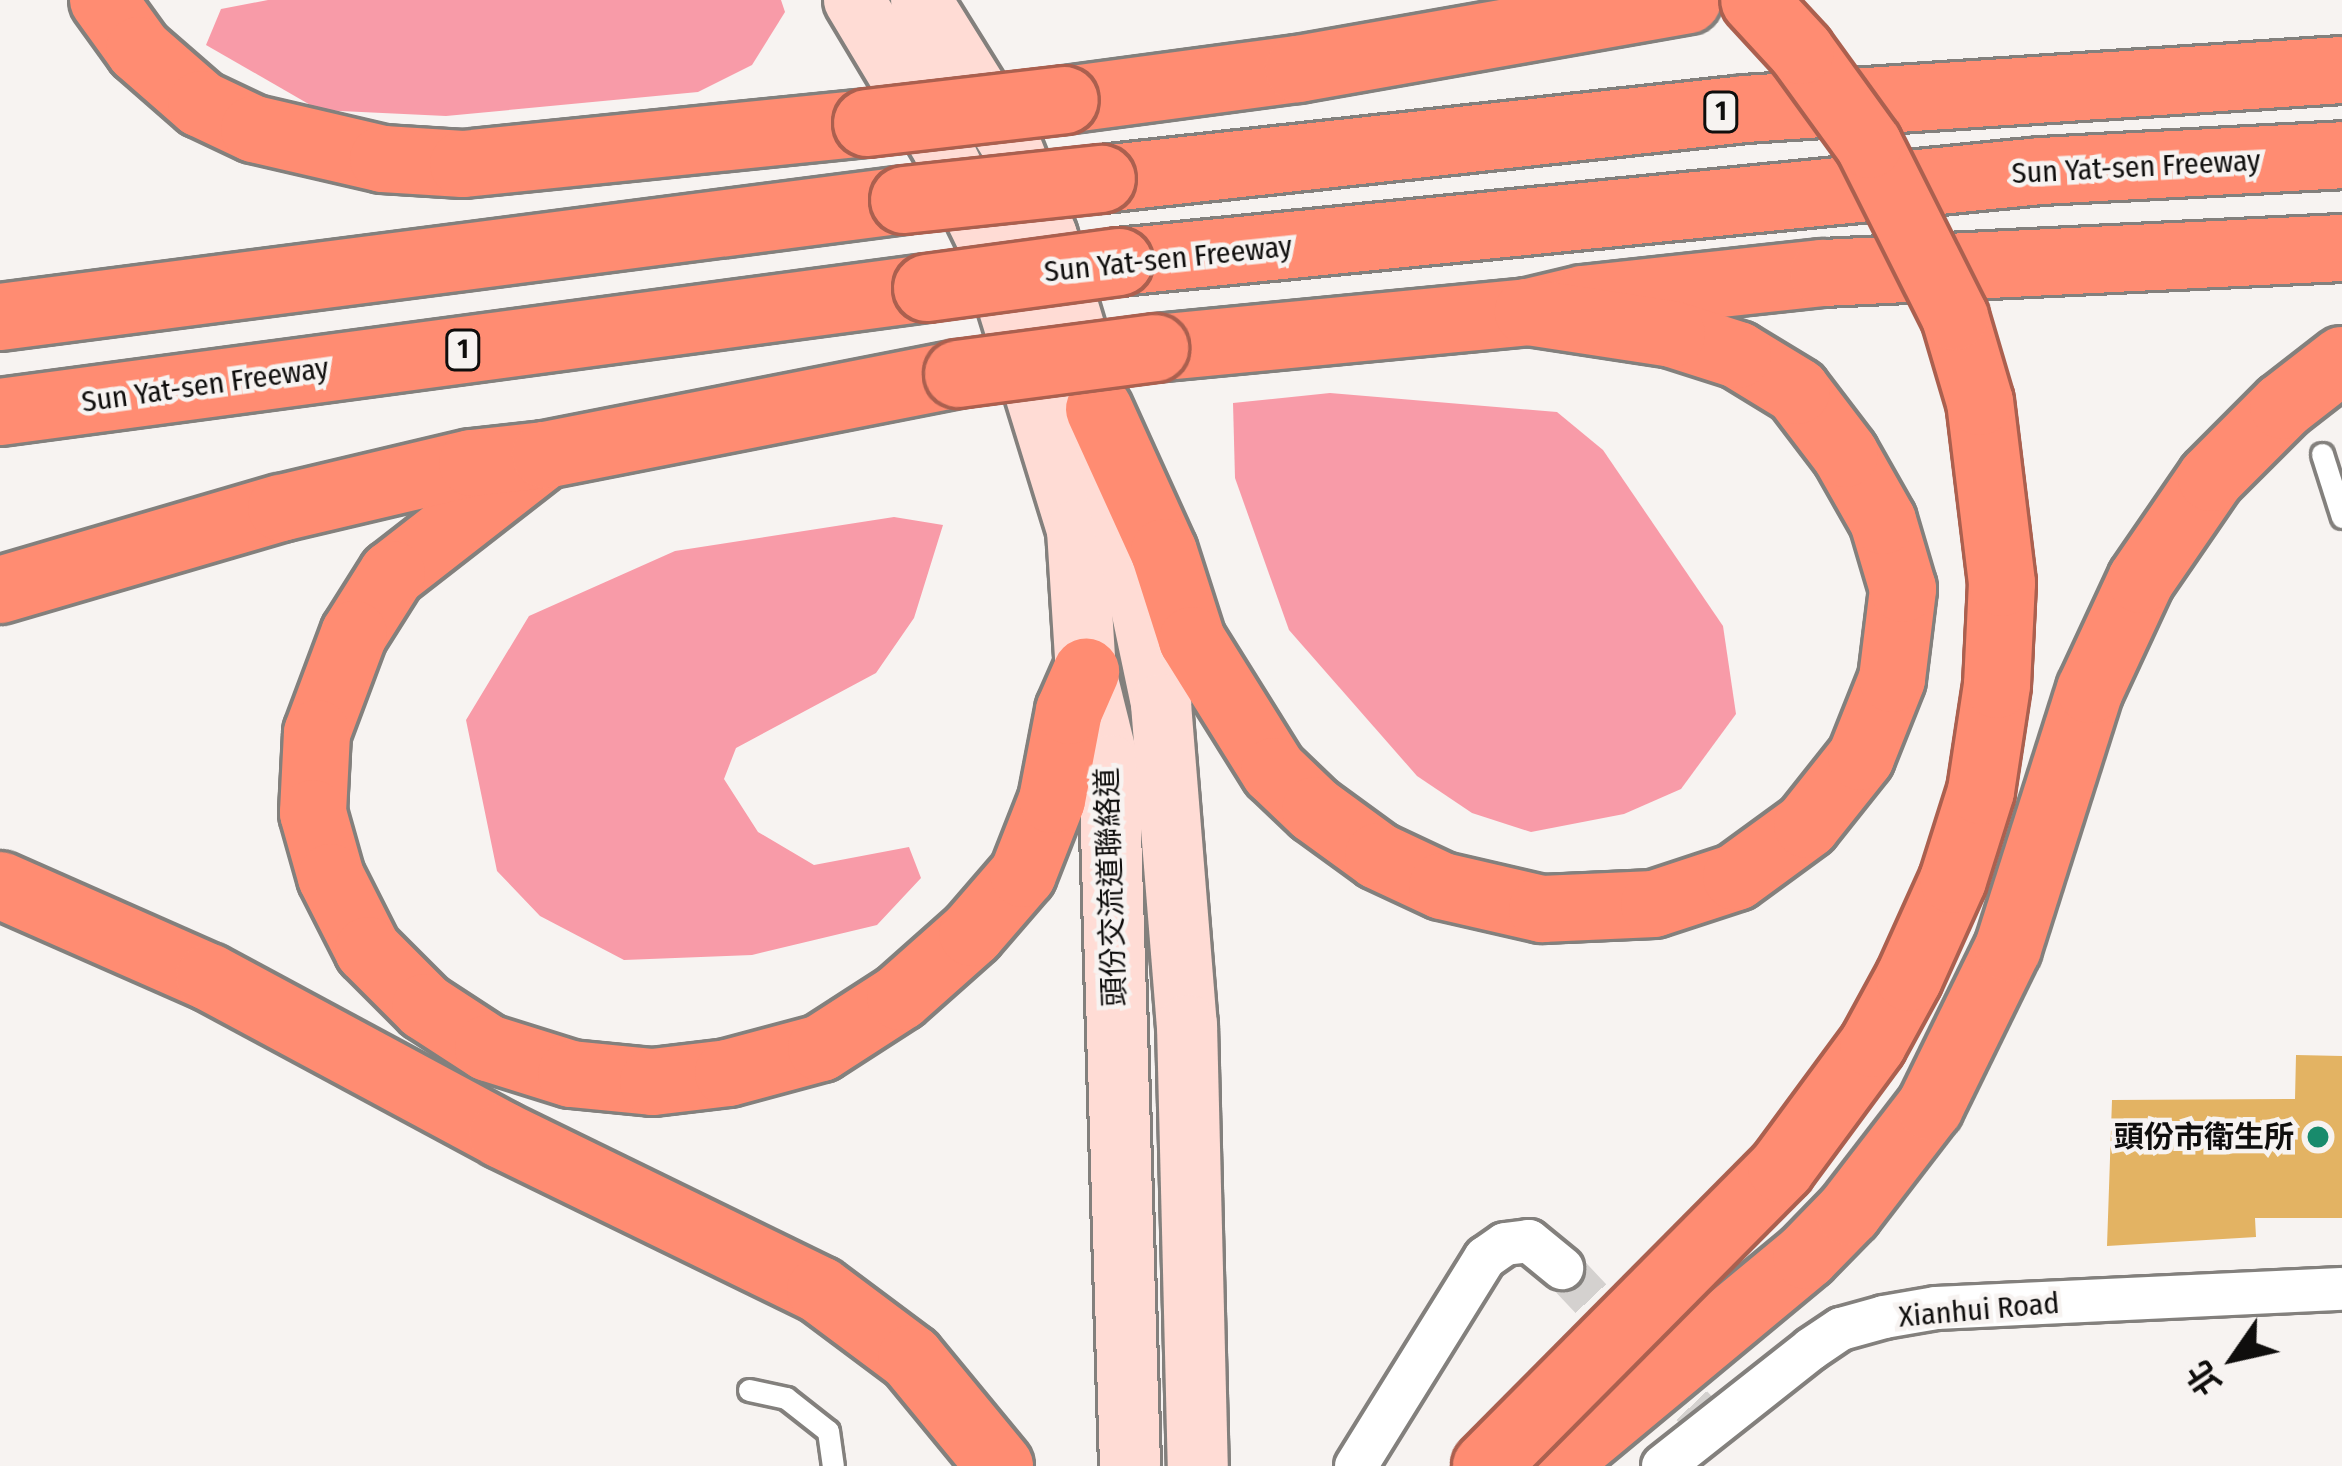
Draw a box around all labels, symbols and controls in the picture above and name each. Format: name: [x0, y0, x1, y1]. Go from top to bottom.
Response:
road number: 1: [1703, 91, 1739, 133]
street label: Sun Yat-sen Freeway: [2011, 143, 2261, 191]
street label: Sun Yat-sen Freeway: [1042, 228, 1294, 290]
road number: 1: [445, 329, 481, 371]
street label: Sun Yat-sen Freeway: [79, 350, 331, 420]
street label: 頭份交流道聯絡道: [1089, 766, 1133, 1008]
place label: 頭份市衛生所: [2114, 1119, 2294, 1155]
marker: 頭份市衛生所: [2305, 1124, 2331, 1150]
street label: Xianhui Road: [1897, 1285, 2061, 1335]
north arrow: [2174, 1298, 2294, 1418]
text: 北: [2178, 1353, 2230, 1403]

